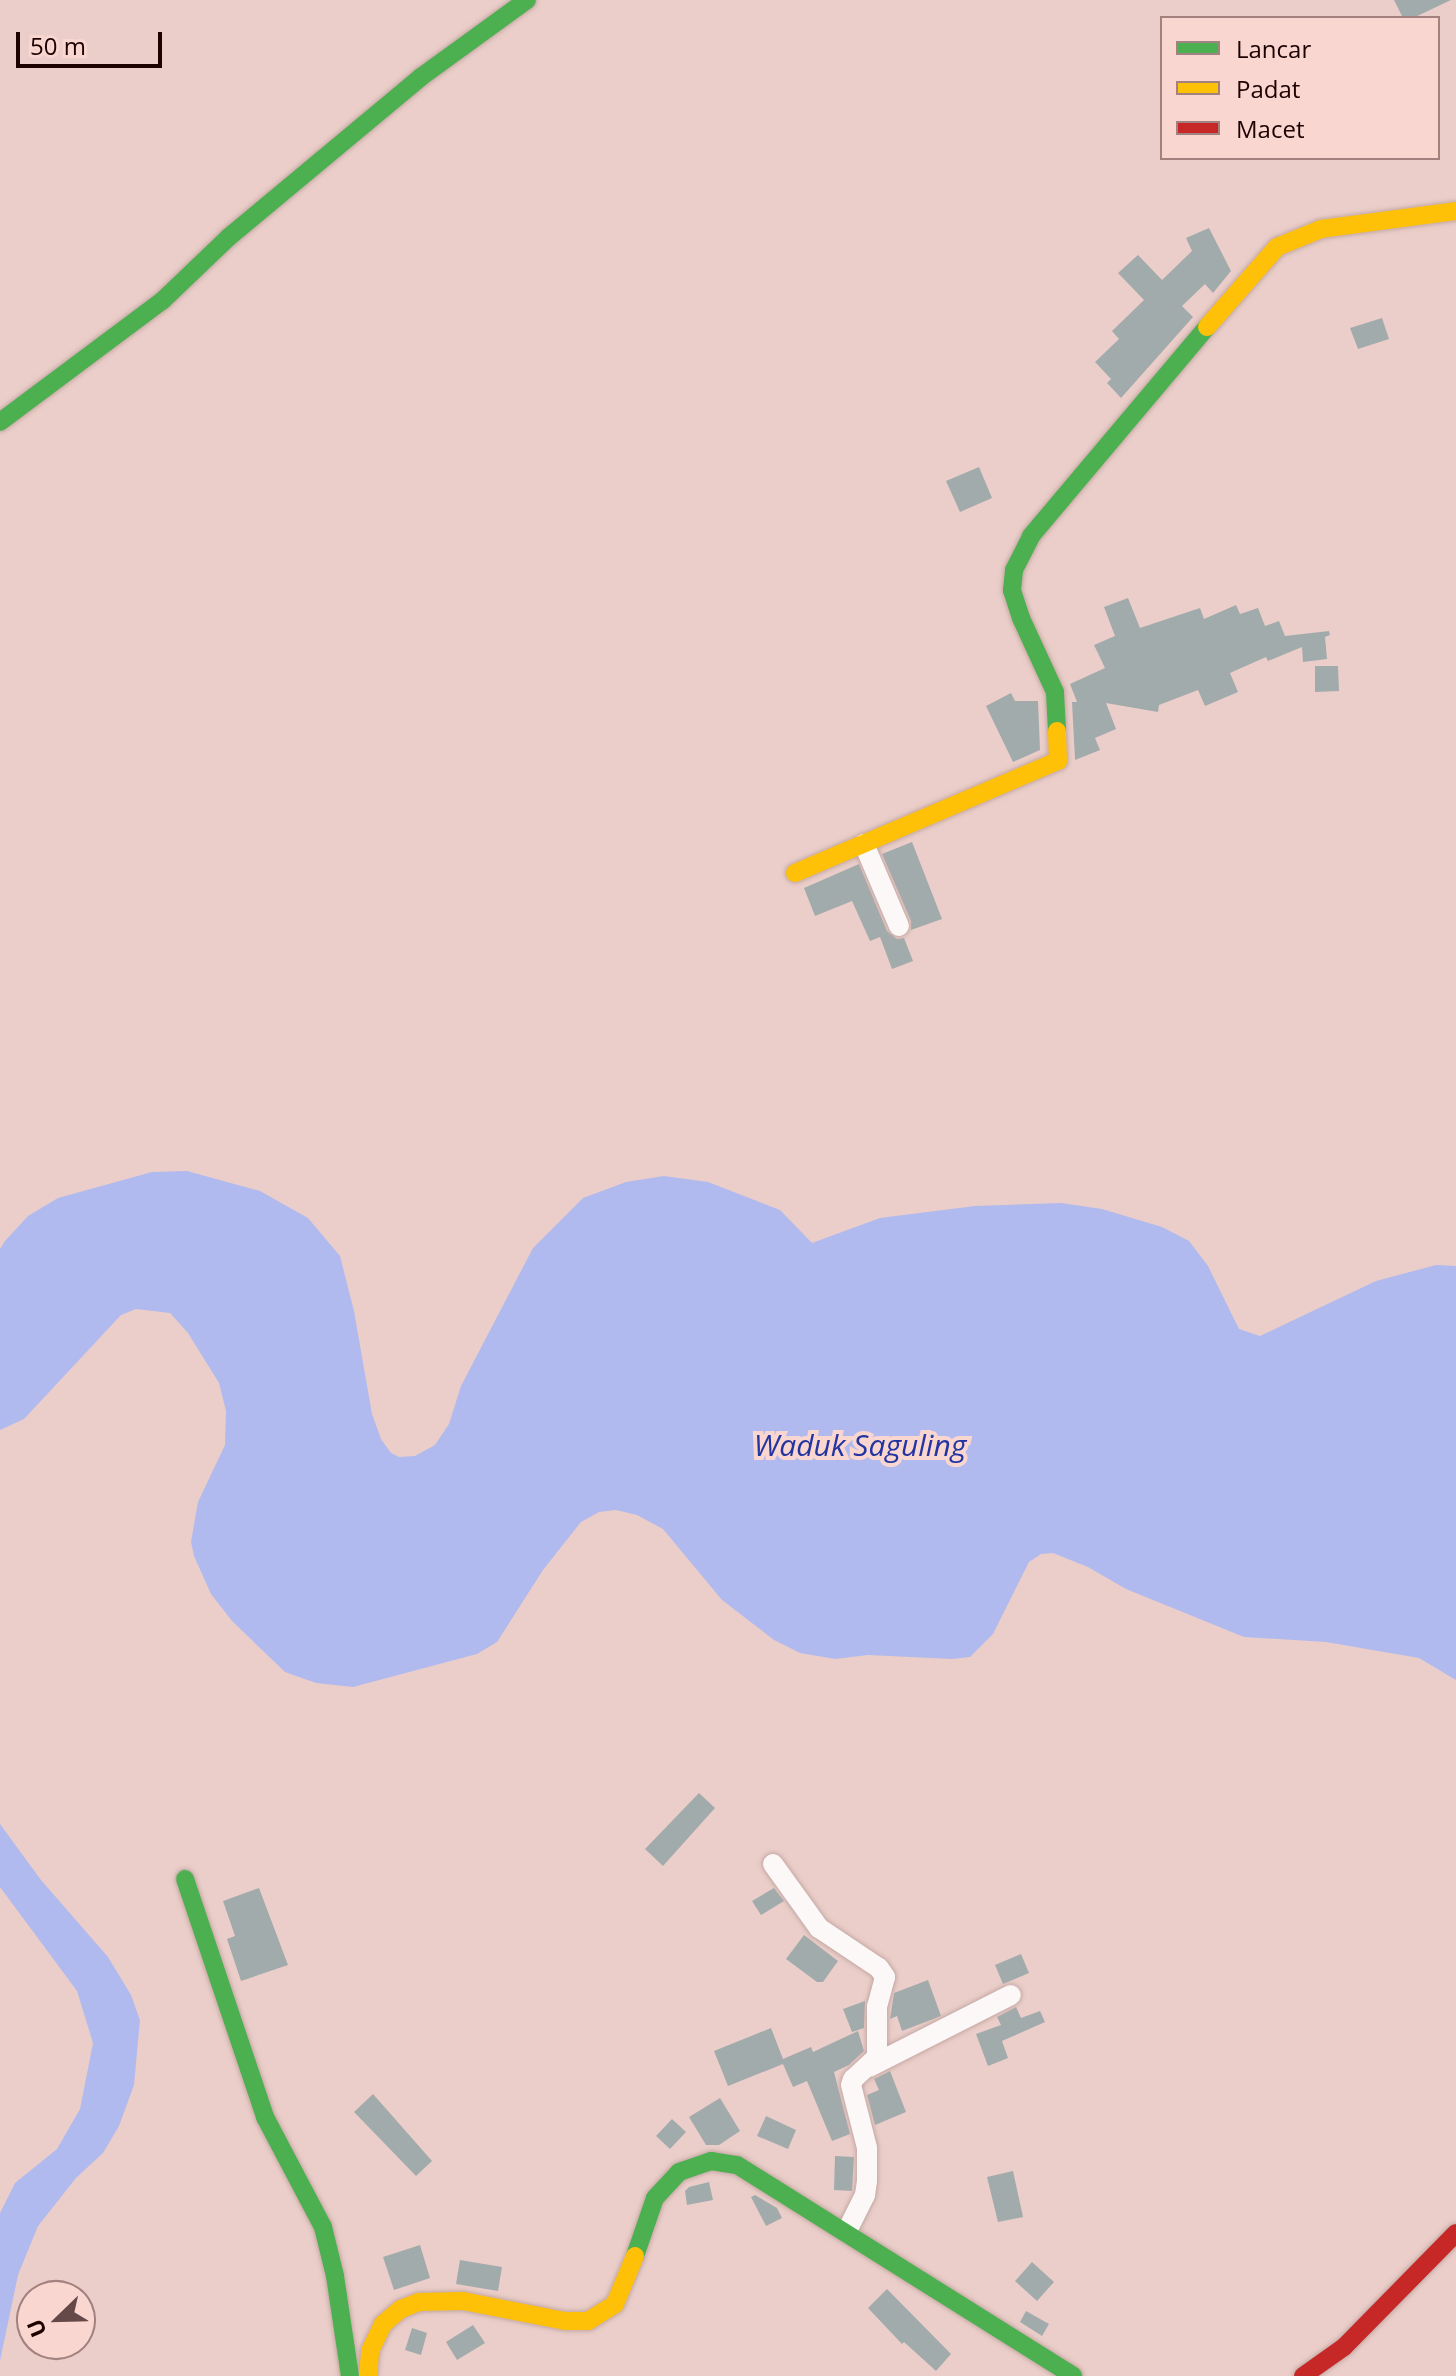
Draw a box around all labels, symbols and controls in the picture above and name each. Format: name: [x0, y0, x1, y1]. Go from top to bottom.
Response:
scale bar: [20, 16, 166, 66]
legend: [1160, 16, 1440, 160]
text: 50 m: [30, 29, 86, 62]
text: Lancar: [1236, 32, 1311, 65]
text: Padat: [1236, 72, 1300, 105]
text: Macet: [1236, 112, 1304, 145]
water label: Waduk Saguling: [754, 1427, 966, 1463]
north arrow: [16, 2280, 96, 2360]
text: U: [19, 2315, 53, 2342]

